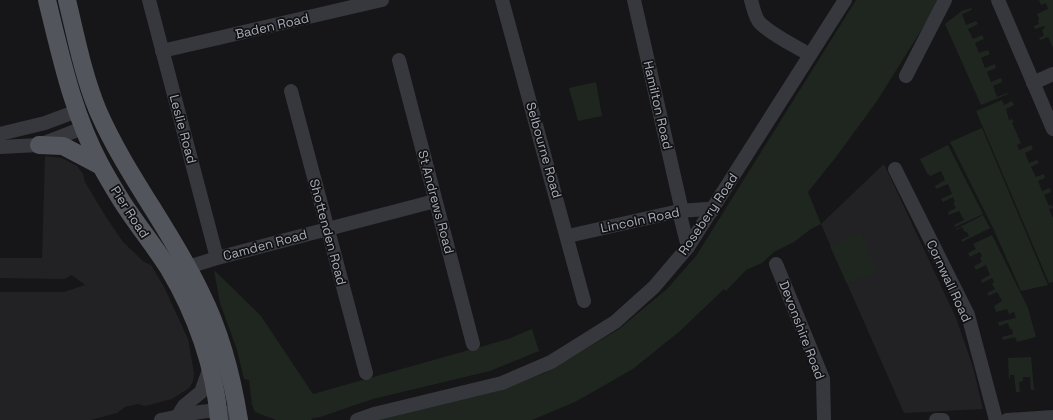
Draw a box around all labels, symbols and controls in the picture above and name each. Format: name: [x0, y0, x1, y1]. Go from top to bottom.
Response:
street label: Baden Road: [233, 9, 311, 43]
street label: Hamilton Road: [640, 59, 676, 151]
street label: Leslie Road: [166, 93, 200, 165]
street label: Selbourne Road: [522, 100, 566, 200]
street label: St Andrews Road: [414, 148, 458, 256]
street label: Rosebery Road: [674, 170, 742, 258]
street label: Shottenden Road: [306, 177, 350, 287]
street label: Pier Road: [107, 183, 153, 241]
street label: Lincoln Road: [599, 203, 681, 237]
street label: Camden Road: [221, 226, 309, 264]
street label: Cornwall Road: [923, 237, 975, 325]
street label: Devonshire Road: [775, 278, 829, 382]

